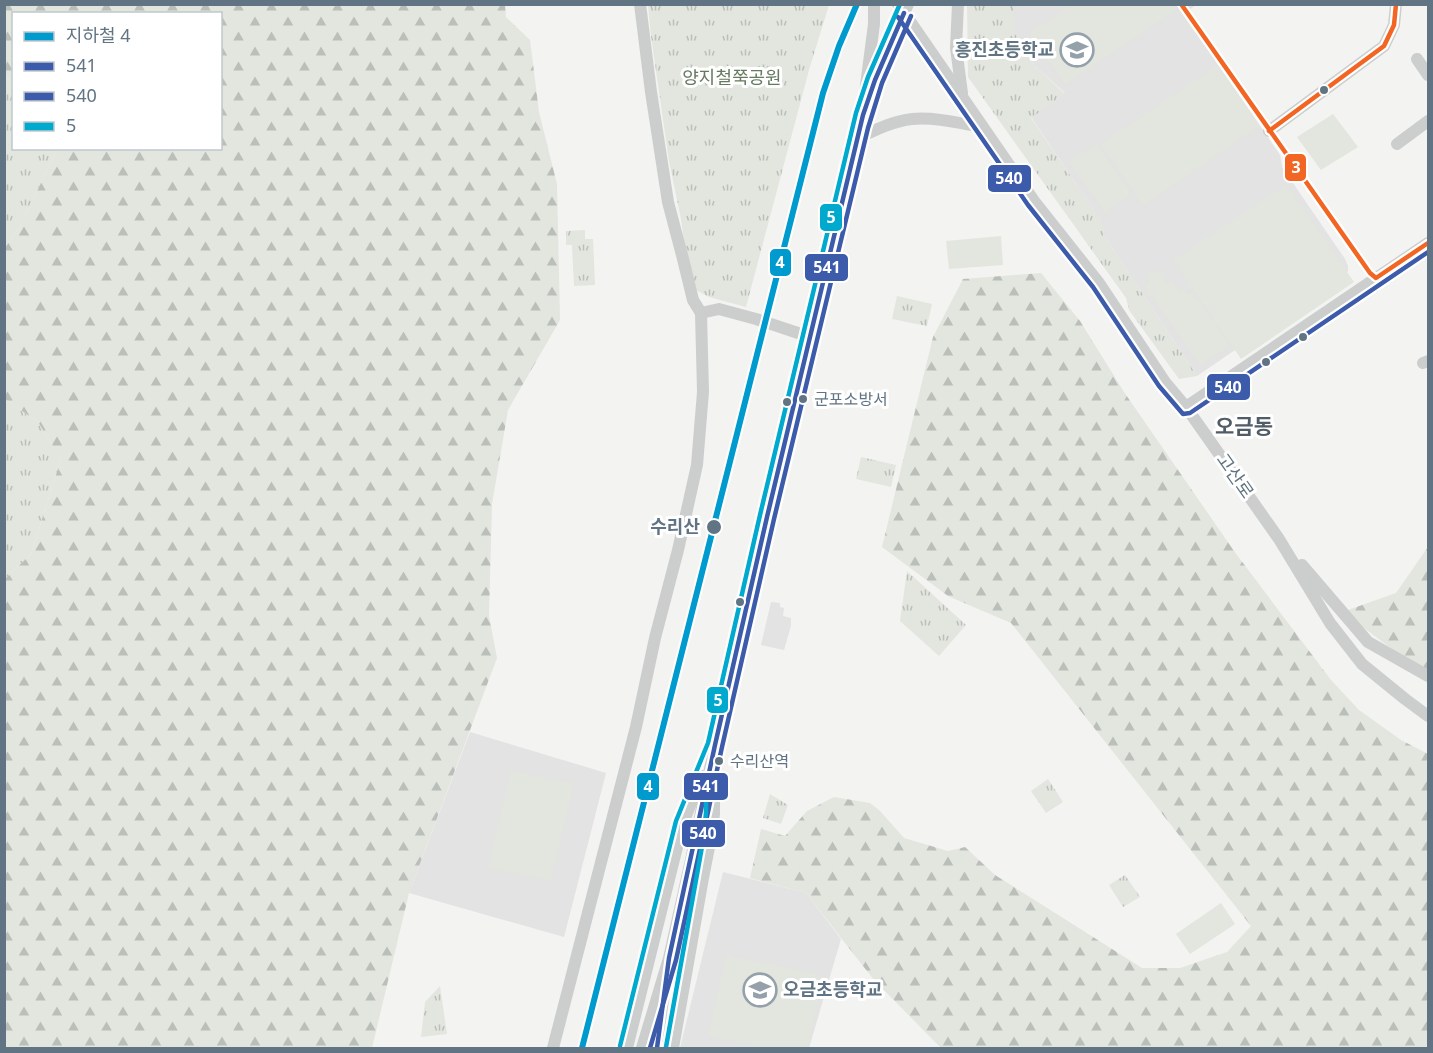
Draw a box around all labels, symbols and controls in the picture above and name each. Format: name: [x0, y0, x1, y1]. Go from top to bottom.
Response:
legend: [12, 12, 222, 150]
text: 지하철 4: [66, 23, 131, 47]
school or university icon: 흥진초등학교: [1059, 32, 1095, 68]
place label: 흥진초등학교: [955, 37, 1054, 61]
text: 541: [66, 53, 97, 77]
park label: 양지철쭉공원: [682, 65, 782, 89]
text: 540: [66, 83, 97, 107]
unlabelled marker: [1318, 84, 1330, 96]
text: 5: [66, 113, 76, 137]
line badge: 3: [1284, 153, 1307, 182]
text: 3: [1291, 156, 1301, 178]
line badge: 540: [987, 164, 1032, 193]
text: 540: [995, 167, 1023, 189]
line badge: 5: [819, 203, 843, 232]
text: 5: [826, 206, 836, 228]
line badge: 4: [769, 248, 792, 277]
text: 4: [775, 251, 785, 273]
line badge: 541: [804, 253, 849, 282]
text: 541: [813, 256, 841, 278]
unlabelled marker: [1297, 331, 1309, 343]
unlabelled marker: [1260, 356, 1272, 368]
line badge: 540: [1206, 373, 1251, 401]
text: 540: [1214, 376, 1242, 398]
place label: 군포소방서: [814, 388, 888, 410]
marker: 군포소방서: [797, 393, 809, 405]
unlabelled marker: [781, 396, 793, 408]
district label: 오금동: [1215, 412, 1273, 440]
street label: 고산로: [1212, 448, 1260, 503]
place label: 수리산: [650, 514, 700, 538]
marker: 수리산: [705, 518, 723, 536]
unlabelled marker: [734, 596, 746, 608]
line badge: 5: [706, 686, 729, 714]
text: 5: [713, 689, 723, 711]
place label: 수리산역: [730, 750, 789, 772]
marker: 수리산역: [713, 755, 725, 767]
line badge: 4: [636, 772, 660, 801]
line badge: 541: [683, 772, 729, 801]
text: 4: [643, 775, 653, 797]
text: 541: [692, 775, 720, 797]
line badge: 540: [681, 819, 726, 848]
text: 540: [689, 822, 717, 844]
school or university icon: 오금초등학교: [742, 972, 778, 1008]
place label: 오금초등학교: [783, 977, 882, 1001]

